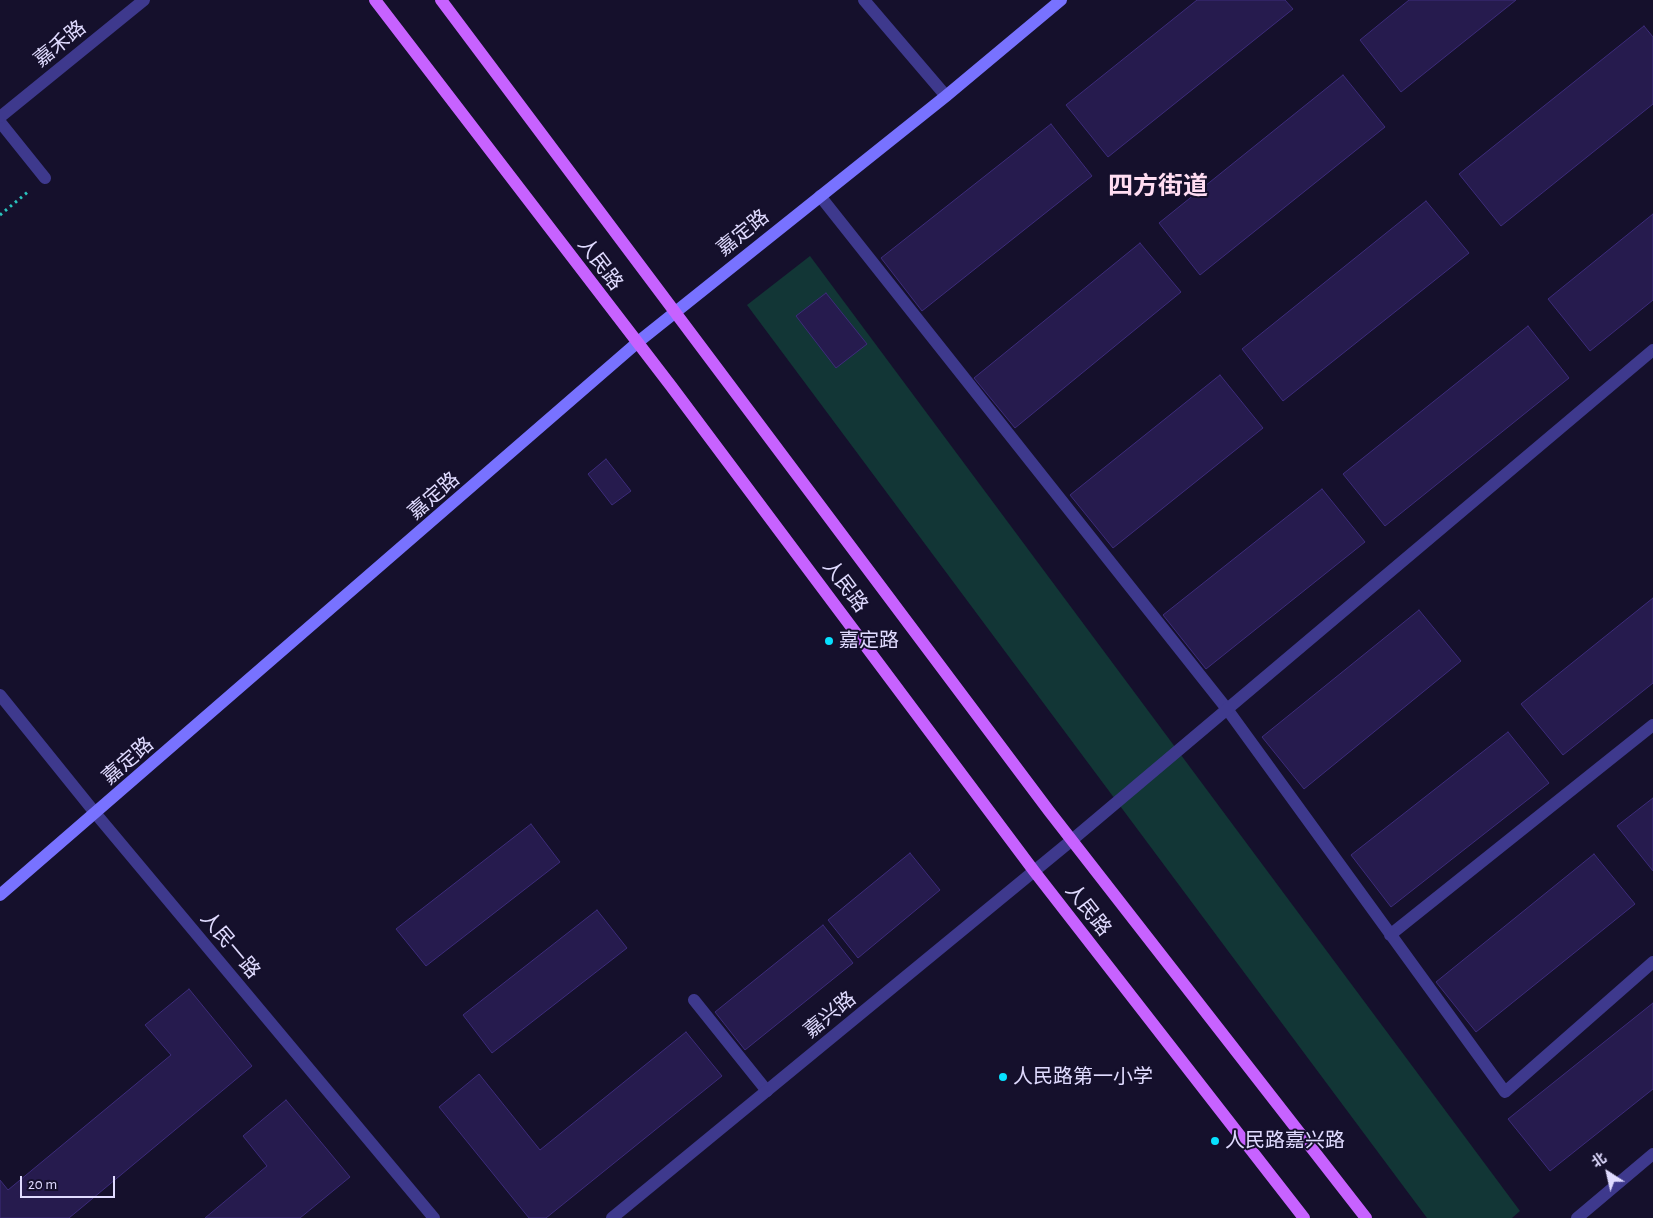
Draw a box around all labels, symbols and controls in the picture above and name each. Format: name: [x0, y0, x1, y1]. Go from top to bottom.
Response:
street label: 嘉禾路: [29, 16, 91, 72]
district label: 四方街道: [1108, 171, 1208, 201]
street label: 嘉定路: [712, 205, 774, 261]
street label: 人民路: [572, 233, 628, 295]
street label: 嘉定路: [403, 467, 465, 525]
street label: 人民路: [817, 555, 873, 617]
place label: 嘉定路: [839, 629, 899, 653]
marker: 嘉定路: [823, 635, 835, 647]
street label: 嘉定路: [97, 732, 159, 790]
street label: 人民路: [1060, 879, 1116, 941]
street label: 人民一路: [195, 907, 265, 983]
street label: 嘉兴路: [799, 987, 861, 1043]
place label: 人民路第一小学: [1013, 1065, 1153, 1089]
marker: 人民路第一小学: [997, 1071, 1009, 1083]
place label: 人民路嘉兴路: [1225, 1129, 1345, 1153]
marker: 人民路嘉兴路: [1209, 1135, 1221, 1147]
north arrow: [1583, 1148, 1633, 1198]
text: 北: [1590, 1151, 1609, 1170]
scale bar: [22, 1166, 118, 1198]
text: 20 m: [28, 1177, 57, 1192]

